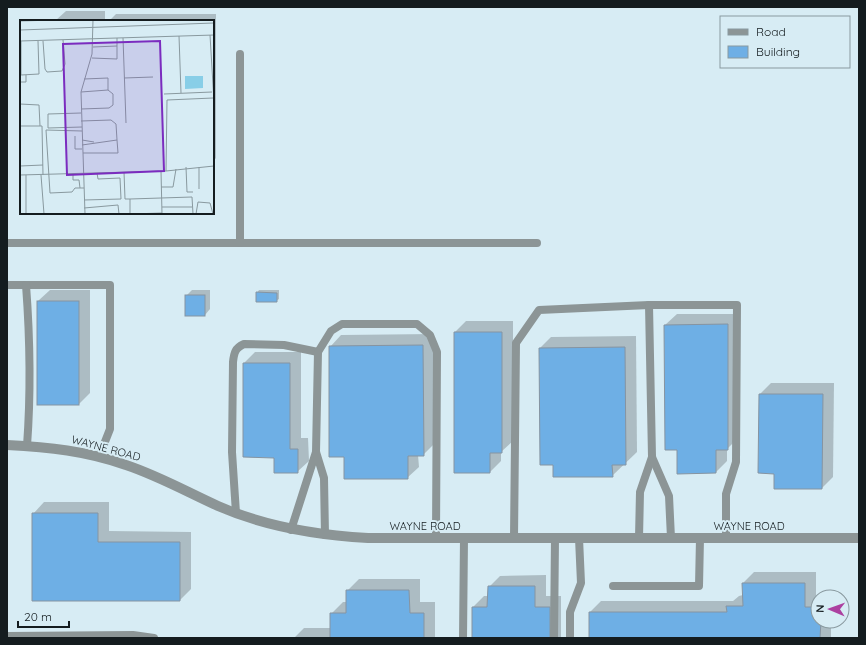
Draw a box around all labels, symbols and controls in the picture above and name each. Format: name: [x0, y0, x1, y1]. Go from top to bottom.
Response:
legend: [720, 16, 850, 68]
inset map: [20, 20, 214, 214]
text: Road: [756, 24, 786, 39]
text: Building: [756, 44, 800, 59]
street label: WAYNE ROAD: [70, 432, 142, 464]
street label: WAYNE ROAD: [389, 519, 461, 533]
street label: WAYNE ROAD: [713, 519, 785, 533]
north arrow: [810, 589, 850, 629]
scale bar: [18, 603, 69, 629]
text: N: [813, 604, 827, 613]
text: 20 m: [24, 609, 52, 624]

